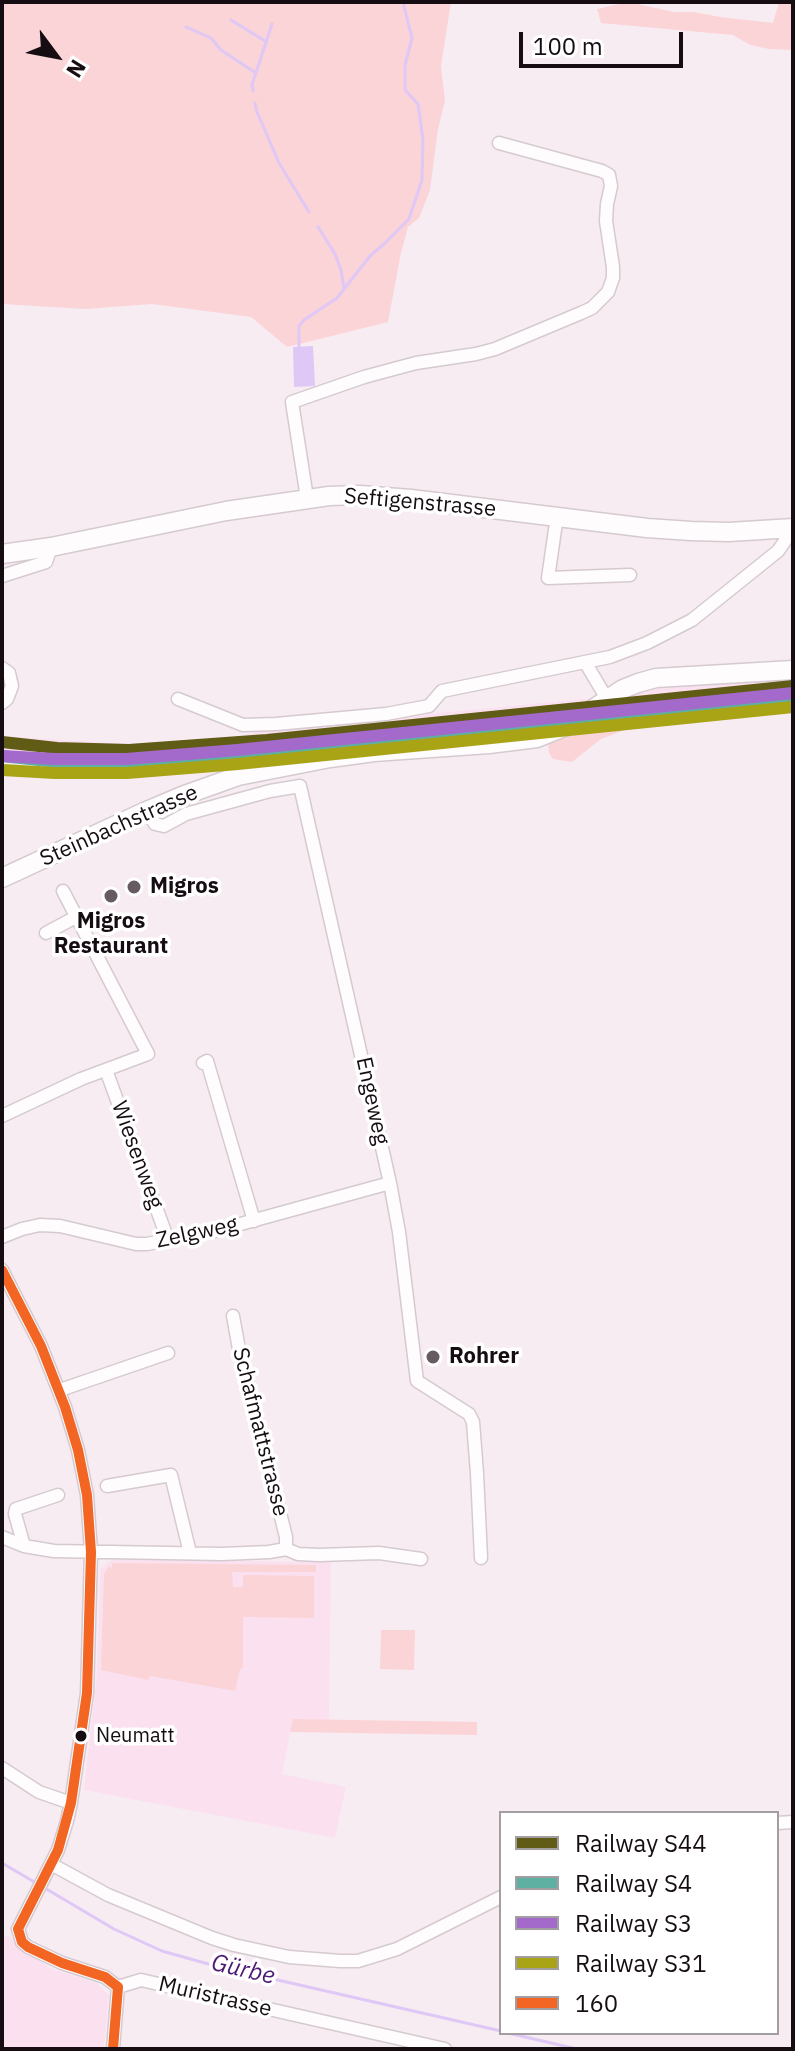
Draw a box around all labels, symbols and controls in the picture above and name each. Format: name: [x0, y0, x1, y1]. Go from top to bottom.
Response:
north arrow: [16, 16, 96, 96]
scale bar: [523, 16, 687, 66]
text: 100 m: [533, 30, 603, 62]
text: N: [60, 55, 93, 83]
street label: Seftigenstrasse: [343, 483, 497, 523]
street label: Steinbachstrasse: [36, 779, 202, 873]
place label: Migros: [150, 874, 219, 900]
marker: Migros: [125, 878, 143, 896]
marker: Migros Restaurant: [102, 887, 120, 905]
place label: Migros Restaurant: [54, 909, 168, 960]
street label: Engeweg: [350, 1055, 394, 1147]
street label: Wiesenweg: [105, 1097, 169, 1213]
street label: Zelgweg: [154, 1211, 240, 1255]
place label: Rohrer: [449, 1344, 519, 1370]
street label: Schafmattstrasse: [226, 1345, 294, 1519]
marker: Rohrer: [424, 1348, 442, 1366]
place label: Neumatt: [96, 1724, 174, 1748]
marker: Neumatt: [73, 1728, 89, 1744]
legend: [499, 1811, 779, 2035]
text: Railway S44: [575, 1827, 707, 1859]
text: Railway S4: [575, 1867, 692, 1899]
text: Railway S3: [575, 1907, 692, 1939]
text: Railway S31: [575, 1947, 707, 1979]
water label: Gürbe: [209, 1949, 277, 1991]
street label: Muristrasse: [156, 1971, 274, 2023]
text: 160: [575, 1987, 618, 2019]

